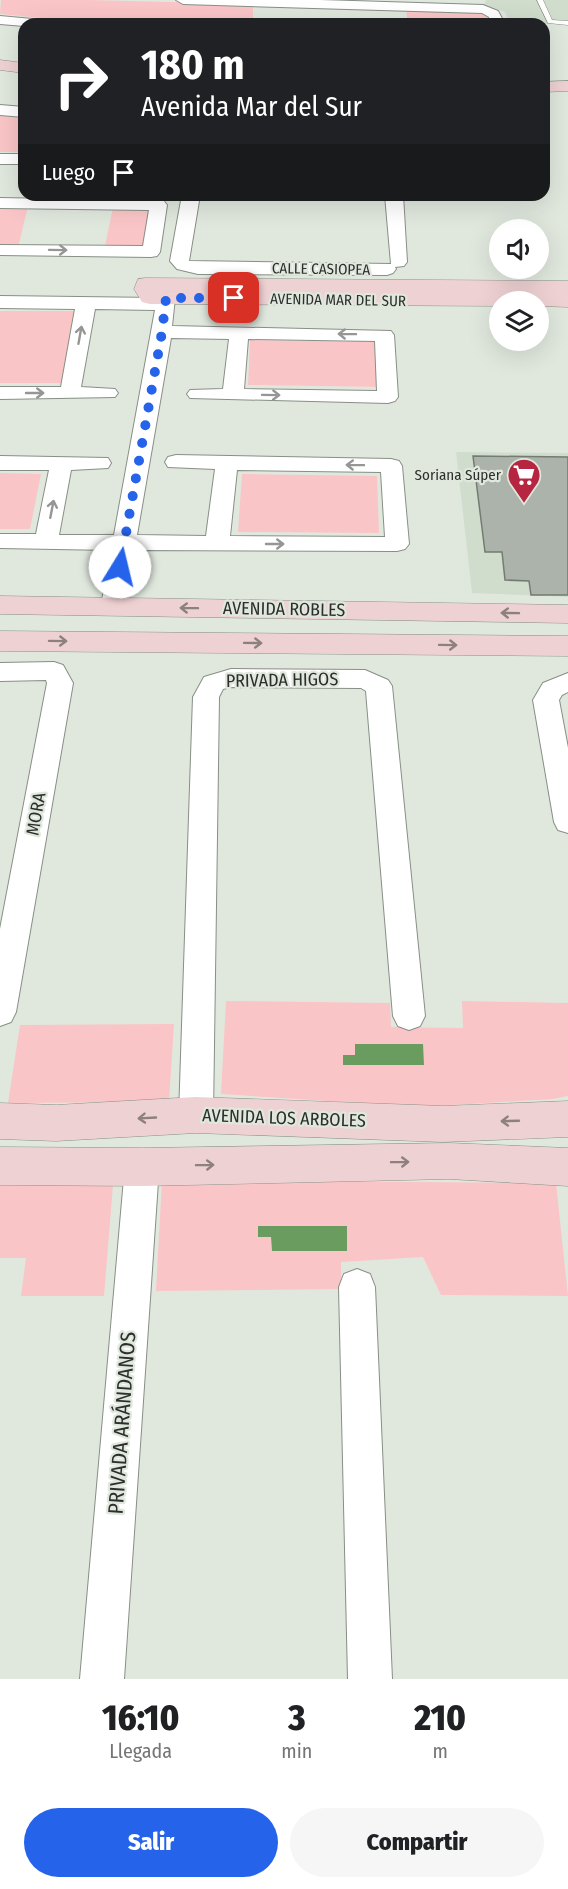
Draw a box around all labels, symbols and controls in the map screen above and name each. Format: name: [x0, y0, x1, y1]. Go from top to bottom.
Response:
text: 180 m: [141, 40, 245, 90]
icon: right: [42, 42, 120, 120]
text: Avenida Mar del Sur: [141, 91, 362, 123]
icon: arrive: [107, 156, 140, 189]
text: Luego: [42, 159, 95, 186]
map controls: [489, 219, 549, 351]
button: sound: [489, 219, 549, 279]
one-way arrow: [48, 245, 68, 256]
street label: CALLE CASIOPEA: [272, 259, 370, 279]
pin: [208, 272, 259, 323]
icon: arrive: [217, 281, 250, 314]
street label: AVENIDA MAR DEL SUR: [270, 290, 406, 310]
button: layers: [489, 291, 549, 351]
one-way arrow: [75, 326, 86, 346]
one-way arrow: [338, 329, 358, 340]
one-way arrow: [25, 387, 45, 399]
one-way arrow: [260, 389, 280, 401]
supermarket icon: Soriana Súper: [506, 457, 542, 504]
one-way arrow: [345, 459, 365, 471]
place label: Soriana Súper: [415, 466, 502, 484]
one-way arrow: [47, 500, 58, 519]
position arrow: [88, 535, 152, 599]
one-way arrow: [265, 538, 285, 550]
street label: AVENIDA ROBLES: [223, 597, 345, 621]
one-way arrow: [179, 602, 199, 613]
one-way arrow: [500, 607, 520, 619]
one-way arrow: [48, 635, 68, 647]
one-way arrow: [243, 637, 263, 649]
one-way arrow: [438, 639, 458, 651]
street label: PRIVADA HIGOS: [226, 668, 338, 692]
street label: MORA: [21, 790, 51, 837]
street label: AVENIDA LOS ARBOLES: [202, 1104, 366, 1132]
one-way arrow: [137, 1112, 157, 1123]
one-way arrow: [500, 1116, 520, 1127]
one-way arrow: [390, 1156, 410, 1167]
one-way arrow: [195, 1160, 215, 1171]
street label: PRIVADA ARÁNDANOS: [103, 1331, 141, 1515]
text: 16:10: [102, 1696, 179, 1740]
text: 3: [288, 1696, 305, 1740]
text: 210: [414, 1696, 466, 1740]
text: Llegada: [109, 1739, 172, 1763]
text: min: [281, 1739, 312, 1763]
text: m: [432, 1739, 448, 1763]
button: Salir: [24, 1808, 278, 1877]
button: Compartir: [290, 1808, 544, 1877]

